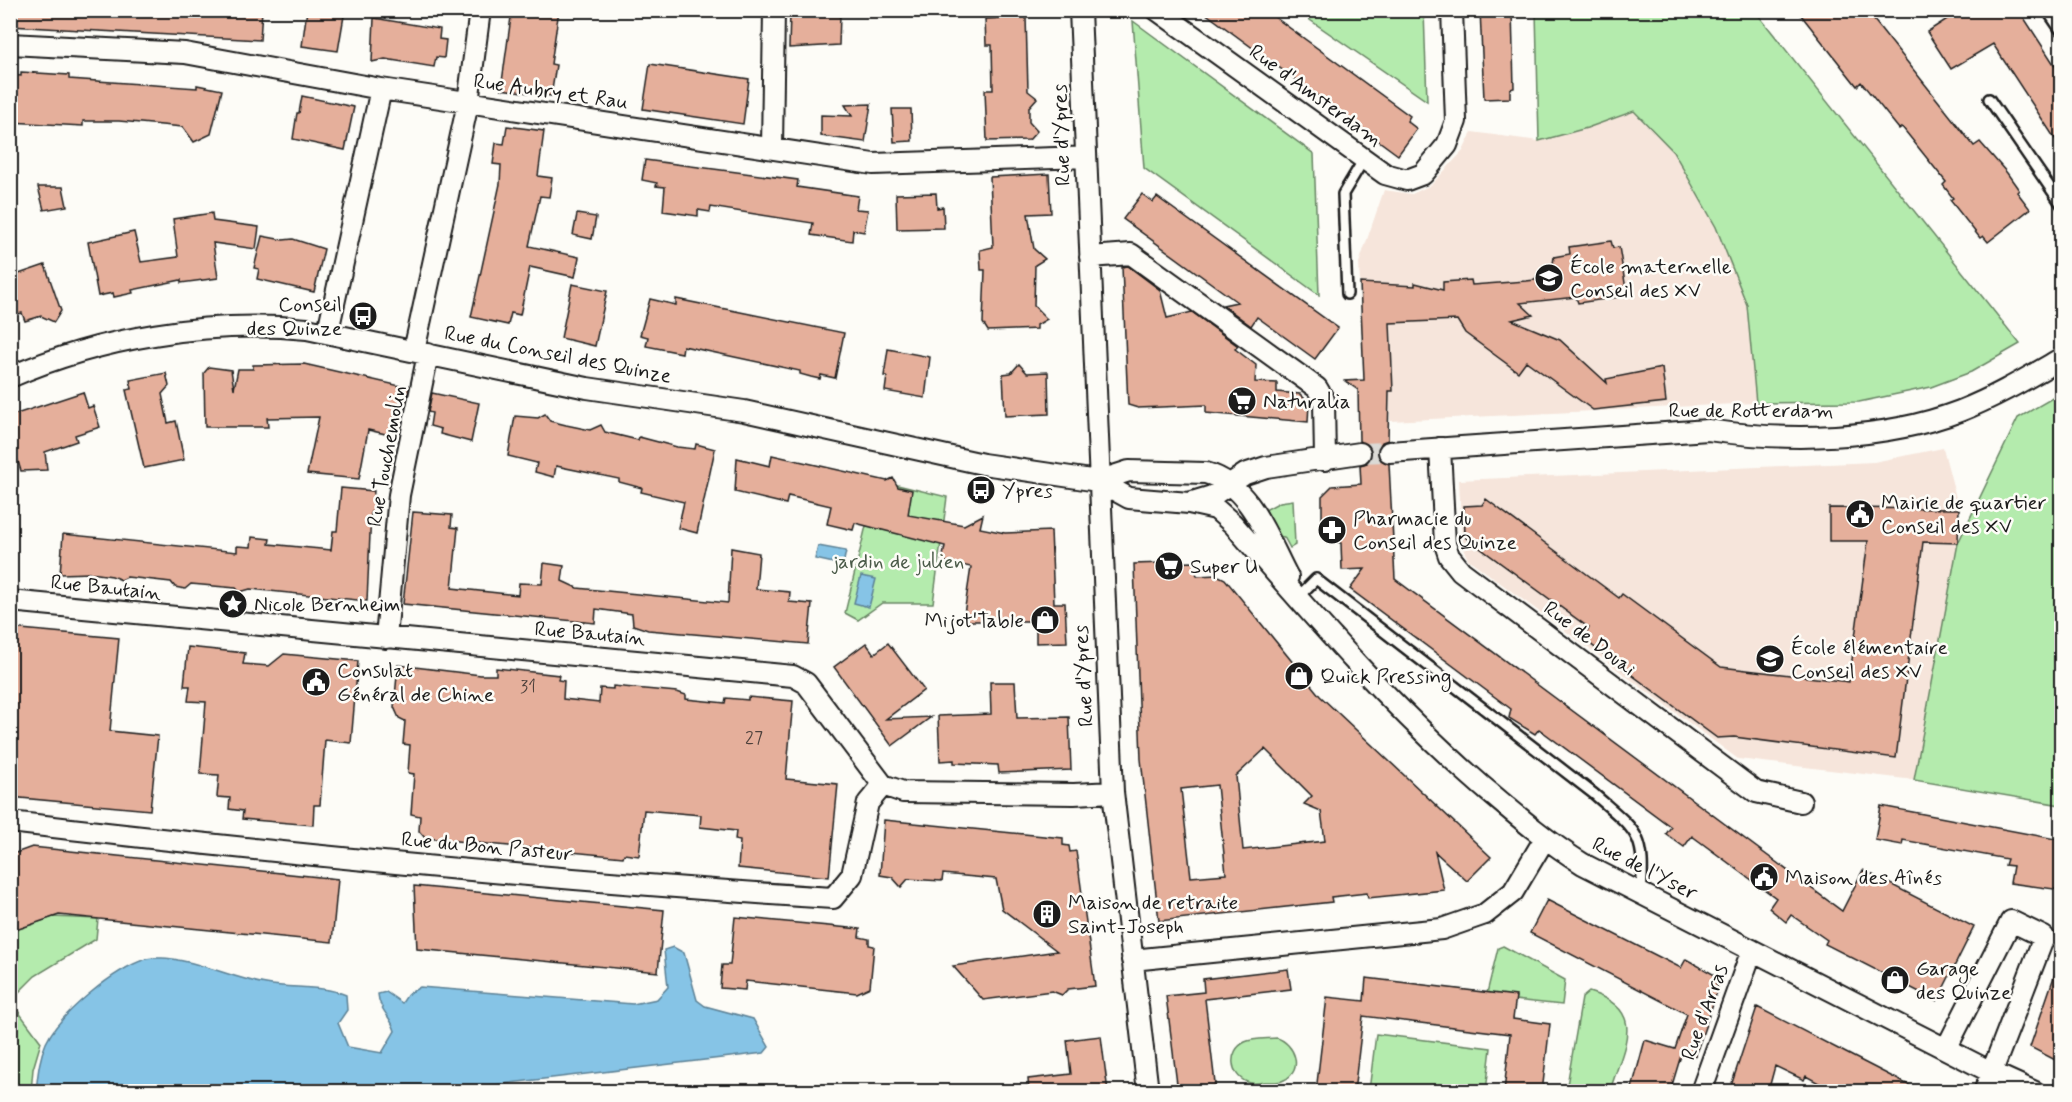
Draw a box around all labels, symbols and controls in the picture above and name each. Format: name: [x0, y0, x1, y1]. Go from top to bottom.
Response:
street label: Rue d'Amsterdam: [1243, 38, 1388, 154]
street label: Rue Aubry et Rau: [472, 67, 630, 117]
street label: Rue d'Ypres: [1046, 84, 1078, 186]
place label: École maternelle Conseil des XV: [1570, 253, 1732, 305]
school or university icon: École maternelle Conseil des XV: [1533, 262, 1565, 294]
place label: Conseil des Quinze: [247, 291, 342, 343]
bus stop icon: Conseil des Quinze: [347, 300, 379, 332]
street label: Rue du Conseil des Quinze: [442, 319, 674, 391]
street label: Rue Touchemolin: [361, 383, 413, 529]
supermarket icon: Naturalia: [1226, 385, 1258, 417]
place label: Naturalia: [1263, 388, 1351, 416]
street label: Rue de Rotterdam: [1668, 397, 1834, 425]
bus stop icon: Ypres: [965, 474, 997, 506]
place label: Ypres: [1002, 477, 1053, 505]
place label: Mairie de quartier Conseil des XV: [1881, 489, 2047, 541]
public building icon: Mairie de quartier Conseil des XV: [1844, 498, 1876, 530]
place label: Pharmacie du Conseil des Quinze: [1353, 505, 1517, 557]
pharmacy icon: Pharmacie du Conseil des Quinze: [1316, 514, 1348, 546]
park label: jardin de julien: [831, 548, 964, 576]
supermarket icon: Super U: [1153, 550, 1185, 582]
place label: Super U: [1190, 553, 1258, 581]
street label: Rue Bautain: [49, 568, 163, 608]
place icon: Nicole Bernheim: [217, 588, 249, 620]
place label: Nicole Bernheim: [254, 591, 401, 619]
street label: Rue de Douai: [1537, 595, 1642, 683]
shop icon: Mijot'Table: [1029, 604, 1061, 636]
place label: Mijot'Table: [924, 607, 1024, 635]
street label: Rue Bautain: [533, 615, 647, 653]
street label: Rue d'Ypres: [1067, 624, 1101, 728]
place label: École élémentaire Conseil des XV: [1791, 634, 1948, 686]
school or university icon: École élémentaire Conseil des XV: [1754, 643, 1786, 675]
place label: Consulat Général de Chine: [337, 657, 494, 709]
shop icon: Quick Pressing: [1283, 660, 1315, 692]
place label: Quick Pressing: [1320, 663, 1452, 692]
public building icon: Consulat Général de Chine: [300, 666, 332, 698]
house number: 31: [520, 675, 536, 699]
house number: 27: [745, 726, 763, 750]
street label: Rue du Bon Pasteur: [400, 826, 574, 868]
street label: Rue de l'Yser: [1587, 830, 1702, 908]
public building icon: Maison des Aînés: [1748, 861, 1780, 893]
place label: Maison des Aînés: [1785, 864, 1942, 892]
place label: Maison de retraite Saint-Joseph: [1068, 889, 1238, 941]
building icon: Maison de retraite Saint-Joseph: [1031, 898, 1063, 930]
place label: Garage des Quinze: [1916, 955, 2011, 1007]
street label: Rue d'Arras: [1675, 960, 1735, 1064]
shop icon: Garage des Quinze: [1879, 964, 1911, 996]

